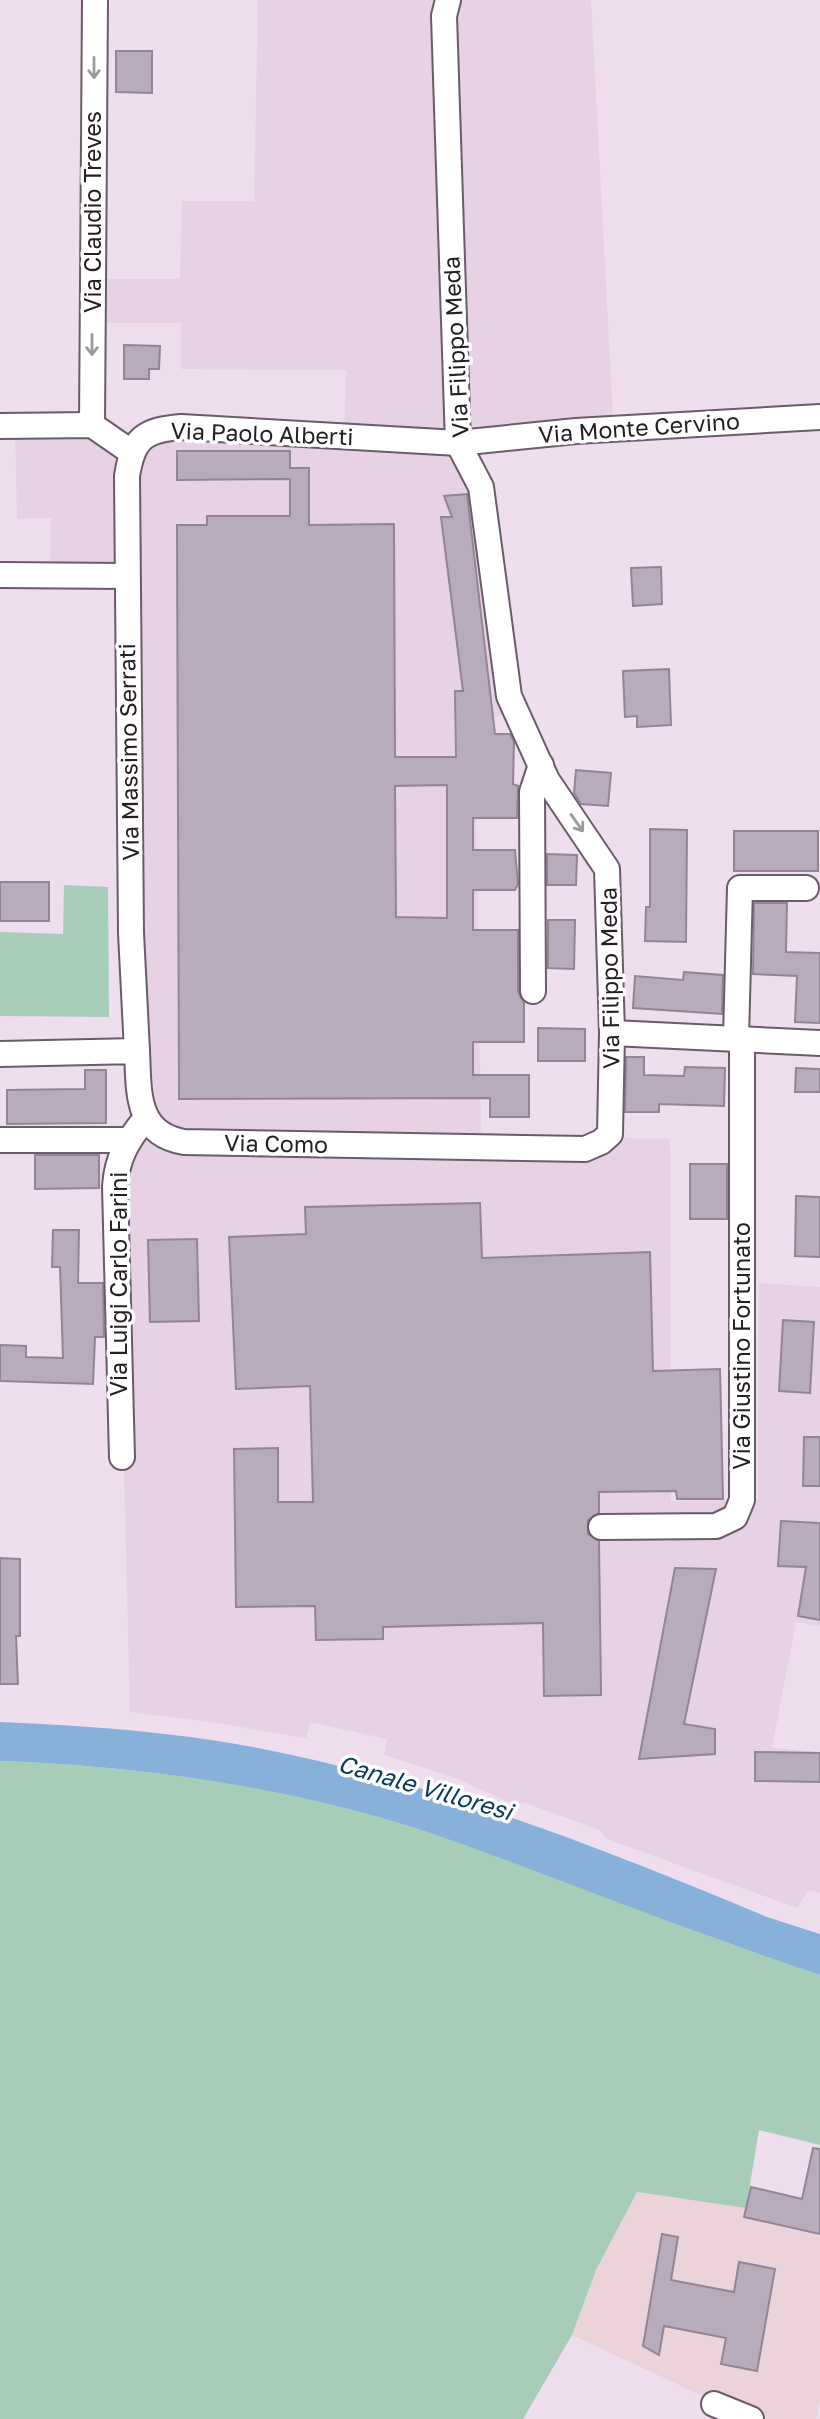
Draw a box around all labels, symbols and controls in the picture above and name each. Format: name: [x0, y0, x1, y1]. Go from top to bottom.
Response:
one-way arrow: [87, 56, 101, 79]
street label: Via Claudio Treves: [78, 111, 106, 313]
street label: Via Filippo Meda: [436, 256, 474, 439]
one-way arrow: [85, 333, 99, 356]
street label: Via Monte Cervino: [537, 406, 741, 448]
street label: Via Paolo Alberti: [170, 416, 354, 450]
street label: Via Massimo Serrati: [112, 643, 144, 861]
one-way arrow: [570, 813, 584, 832]
street label: Via Filippo Meda: [593, 887, 625, 1069]
street label: Via Como: [224, 1128, 328, 1158]
street label: Via Luigi Carlo Farini: [104, 1171, 132, 1397]
street label: Via Giustino Fortunato: [727, 1222, 755, 1470]
water label: Canale Villoresi: [335, 1748, 518, 1826]

